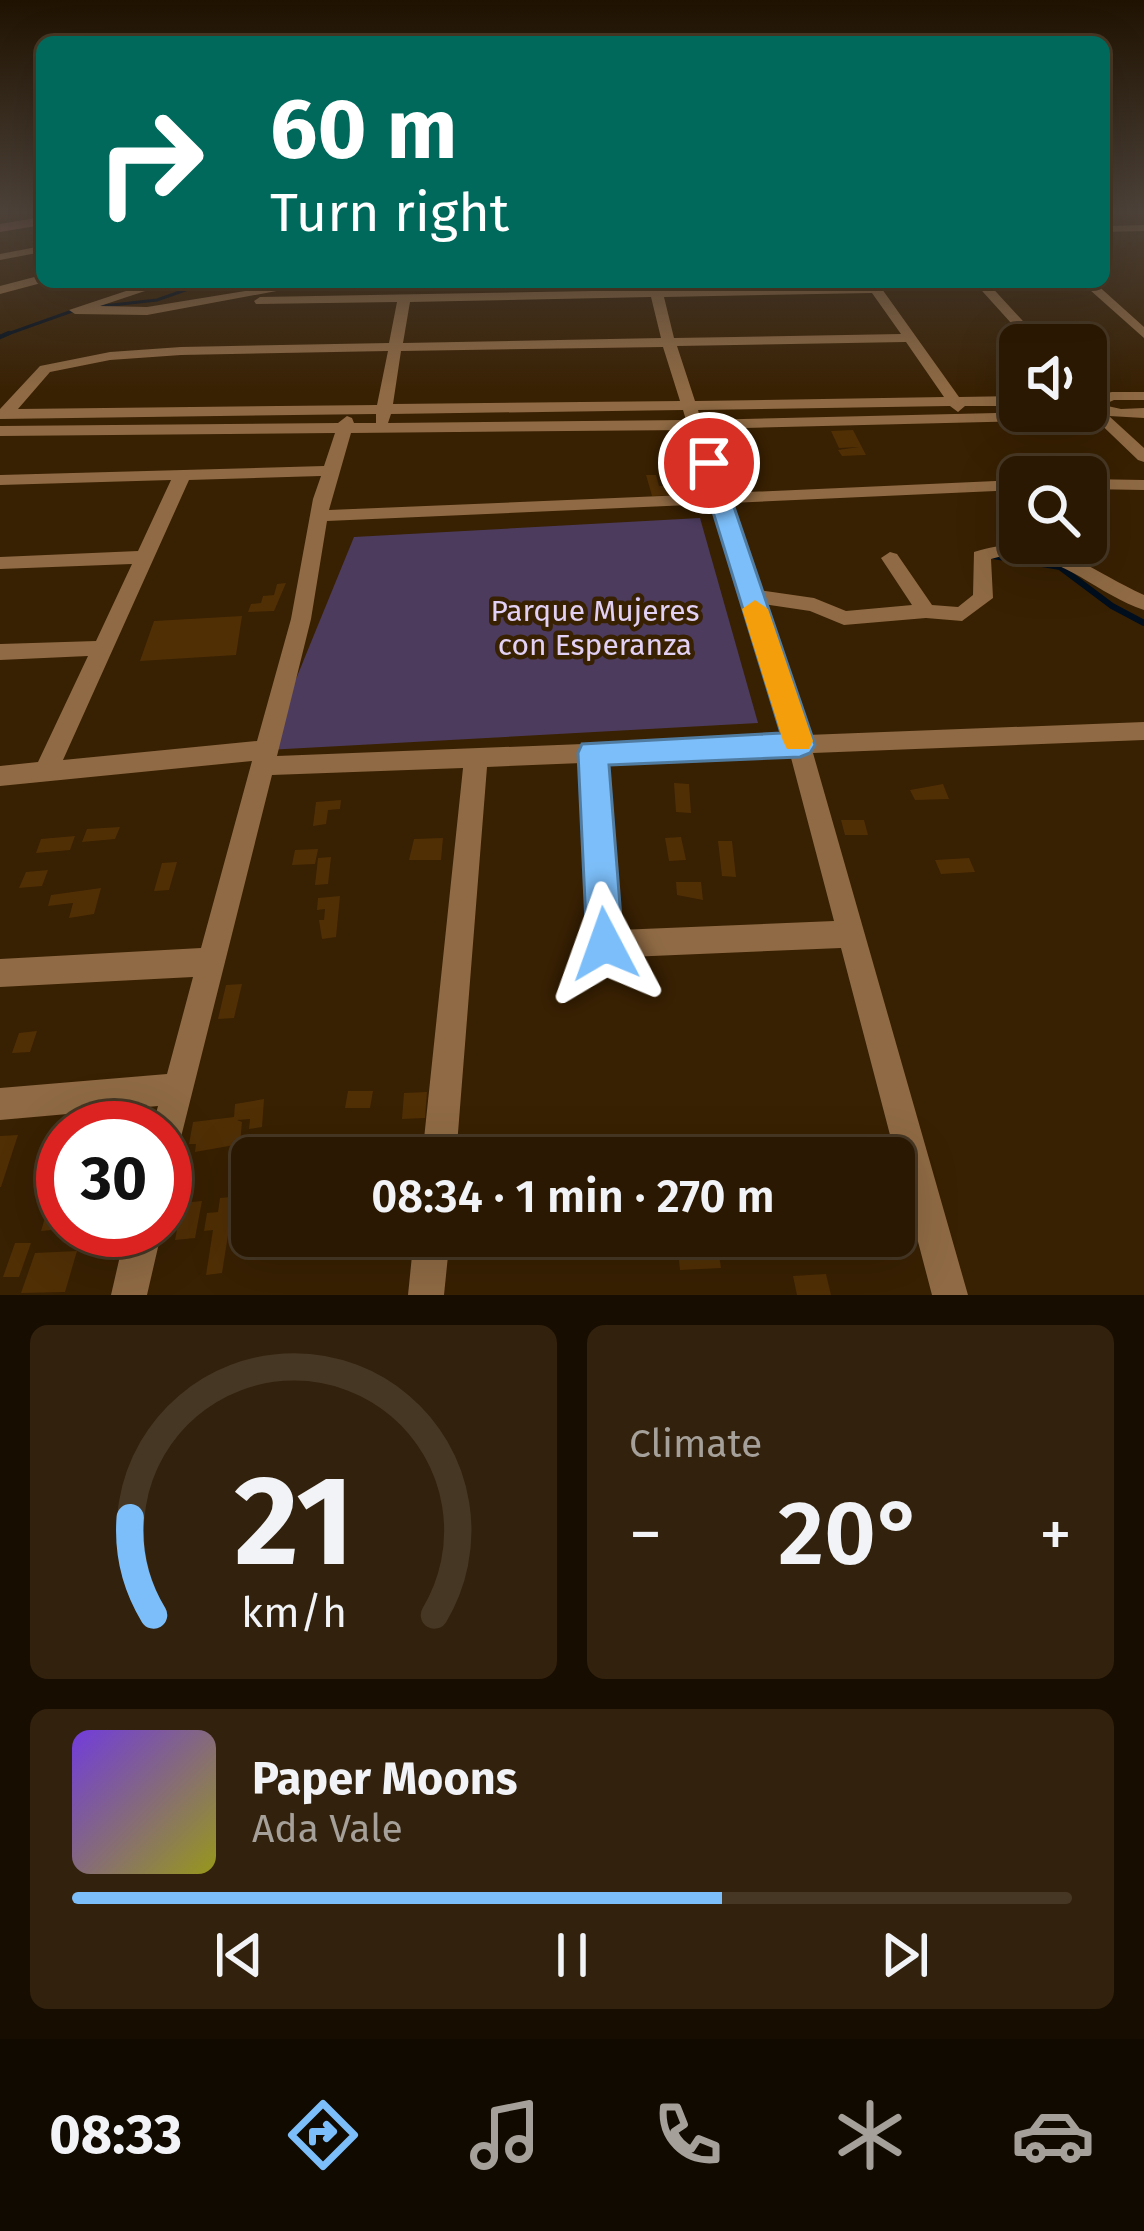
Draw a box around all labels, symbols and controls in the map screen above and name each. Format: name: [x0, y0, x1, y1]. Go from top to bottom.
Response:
text: 60 m: [270, 79, 457, 180]
icon: right: [72, 84, 228, 240]
text: Turn right: [270, 181, 509, 245]
map controls: [999, 324, 1107, 564]
button: sound: [999, 324, 1107, 432]
pin: [658, 412, 760, 514]
icon: arrive: [676, 430, 742, 496]
button: search: [999, 456, 1107, 564]
park label: Parque Mujeres con Esperanza: [490, 593, 700, 663]
position arrow: [542, 881, 668, 1007]
speed limit sign: 30: [36, 1101, 192, 1257]
text: 08:34 · 1 min · 270 m: [371, 1170, 775, 1224]
text: Climate: [629, 1421, 762, 1467]
text: 21: [234, 1447, 353, 1597]
text: 20°: [778, 1480, 923, 1588]
text: −: [629, 1495, 662, 1574]
text: +: [1039, 1495, 1072, 1574]
text: km/h: [240, 1587, 347, 1638]
text: Paper Moons: [252, 1752, 517, 1806]
text: Ada Vale: [252, 1806, 403, 1852]
icon: previous: [206, 1922, 272, 1988]
icon: pause: [539, 1922, 605, 1988]
icon: next: [872, 1922, 938, 1988]
icon: directions: [281, 2093, 365, 2177]
icon: music: [463, 2093, 547, 2177]
icon: phone: [646, 2093, 730, 2177]
icon: climate: [828, 2093, 912, 2177]
icon: car: [1011, 2093, 1095, 2177]
text: 08:33: [49, 2103, 182, 2167]

